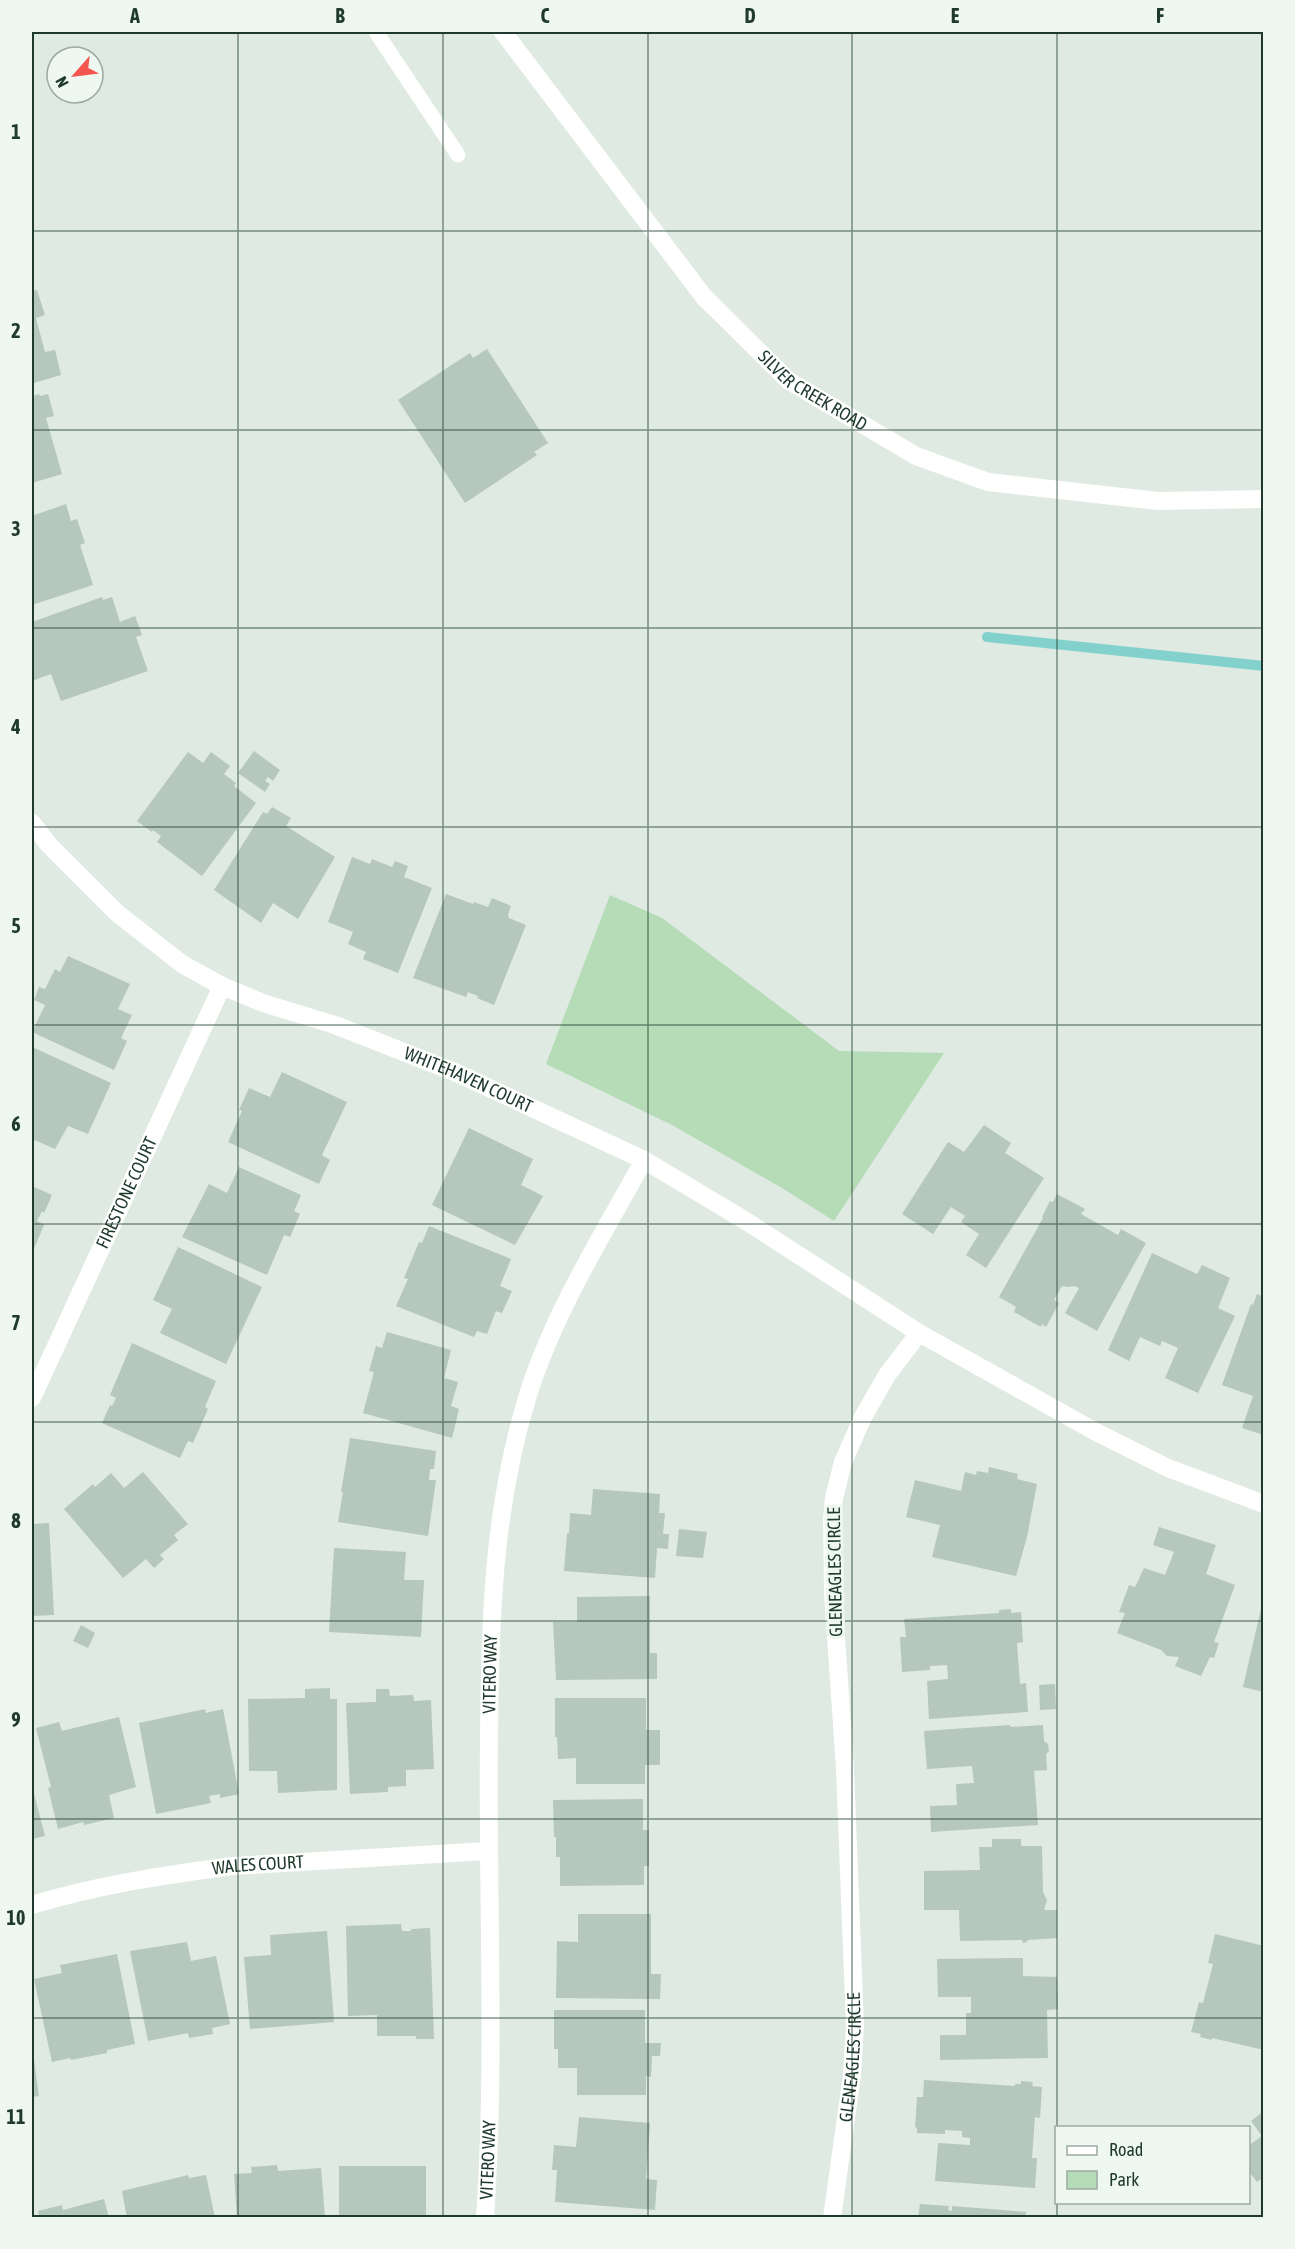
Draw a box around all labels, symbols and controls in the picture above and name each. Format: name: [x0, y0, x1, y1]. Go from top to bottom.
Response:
text: A: [129, 4, 140, 27]
text: B: [335, 4, 345, 27]
text: C: [541, 4, 550, 27]
text: D: [744, 4, 756, 27]
text: E: [951, 4, 960, 27]
text: F: [1156, 4, 1164, 27]
north arrow: [45, 45, 105, 105]
text: N: [52, 74, 72, 90]
text: 1: [11, 120, 21, 143]
text: 2: [11, 319, 21, 342]
street label: SILVER CREEK ROAD: [754, 346, 871, 435]
text: 3: [11, 517, 21, 540]
text: 4: [10, 715, 21, 738]
text: 5: [11, 914, 21, 937]
street label: WHITEHAVEN COURT: [401, 1042, 536, 1117]
text: 6: [11, 1112, 21, 1135]
street label: FIRESTONE COURT: [91, 1133, 161, 1252]
text: 7: [11, 1311, 21, 1334]
street label: GLENEAGLES CIRCLE: [823, 1507, 846, 1637]
text: 8: [11, 1509, 21, 1532]
street label: VITERO WAY: [478, 1634, 501, 1714]
text: 9: [11, 1708, 21, 1731]
street label: WALES COURT: [211, 1851, 305, 1879]
text: 10: [7, 1906, 25, 1929]
street label: GLENEAGLES CIRCLE: [835, 1992, 865, 2123]
text: 11: [7, 2105, 25, 2128]
street label: VITERO WAY: [475, 2120, 499, 2200]
legend: [1055, 2126, 1250, 2204]
text: Road: [1109, 2139, 1143, 2160]
text: Park: [1109, 2169, 1139, 2190]

